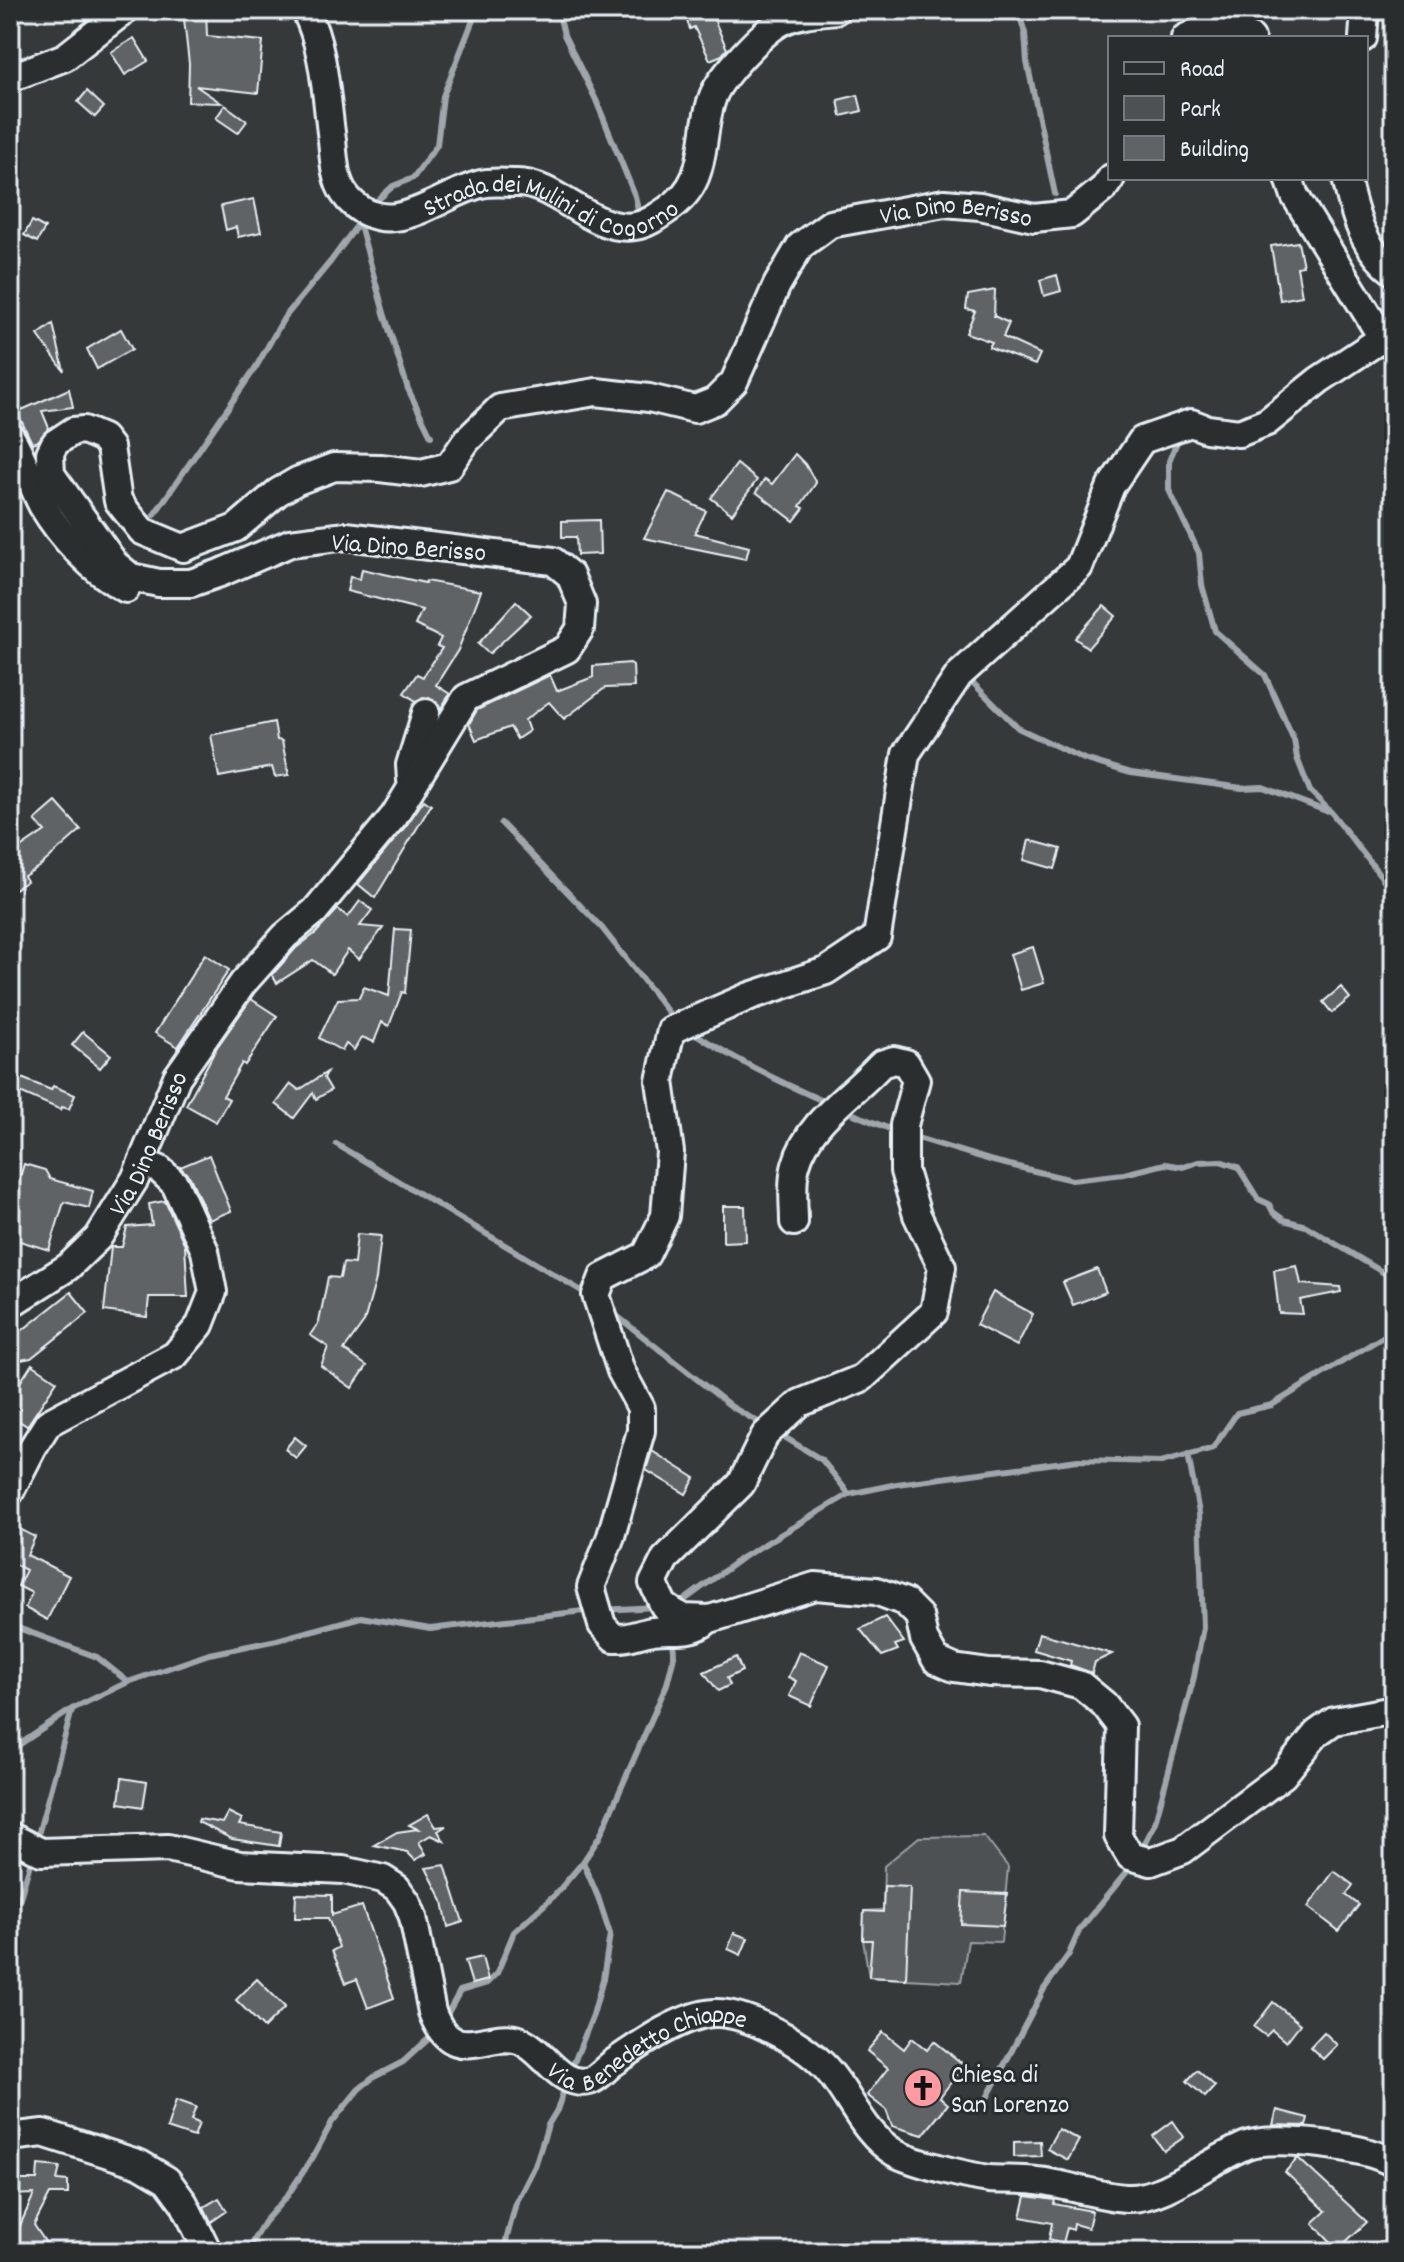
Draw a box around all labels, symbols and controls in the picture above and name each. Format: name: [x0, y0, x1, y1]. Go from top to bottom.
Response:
legend: [1108, 36, 1368, 180]
text: Road: [1180, 54, 1225, 88]
text: Park: [1180, 94, 1221, 128]
text: Building: [1180, 134, 1249, 168]
street label: Strada dei Mulini di Cogorno: [418, 167, 688, 249]
street label: Via Dino Berisso: [877, 188, 1036, 239]
street label: Via Dino Berisso: [330, 526, 487, 573]
street label: Via Dino Berisso: [101, 1067, 199, 1224]
street label: Via Benedetto Chiappe: [537, 1998, 752, 2104]
place label: Chiesa di San Lorenzo: [951, 2058, 1069, 2125]
church icon: Chiesa di San Lorenzo: [902, 2067, 944, 2109]

